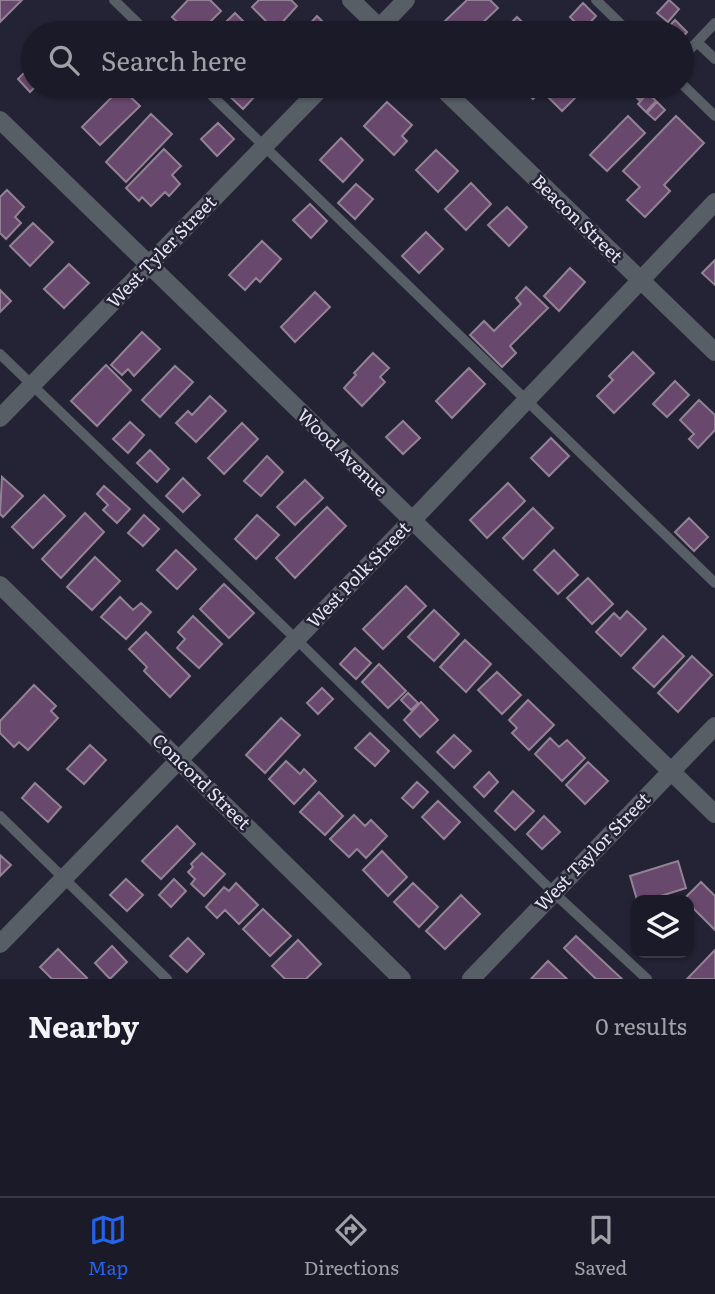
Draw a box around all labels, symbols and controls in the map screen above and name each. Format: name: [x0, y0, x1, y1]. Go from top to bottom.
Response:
search box: [21, 21, 694, 98]
text: Search here: [101, 40, 247, 79]
icon: search: [45, 41, 83, 79]
street label: Beacon Street: [527, 168, 630, 269]
street label: West Tyler Street: [100, 188, 222, 313]
street label: Wood Avenue: [292, 402, 394, 502]
street label: West Polk Street: [300, 514, 416, 633]
street label: Concord Street: [146, 727, 258, 836]
street label: West Taylor Street: [528, 785, 656, 917]
map controls: [631, 895, 694, 958]
button: layers: [631, 895, 694, 958]
text: Nearby: [28, 1003, 139, 1047]
text: 0 results: [595, 1008, 687, 1042]
tab: Map: [88, 1211, 128, 1281]
tab: Directions: [304, 1211, 399, 1281]
tab: Saved: [574, 1211, 627, 1281]

